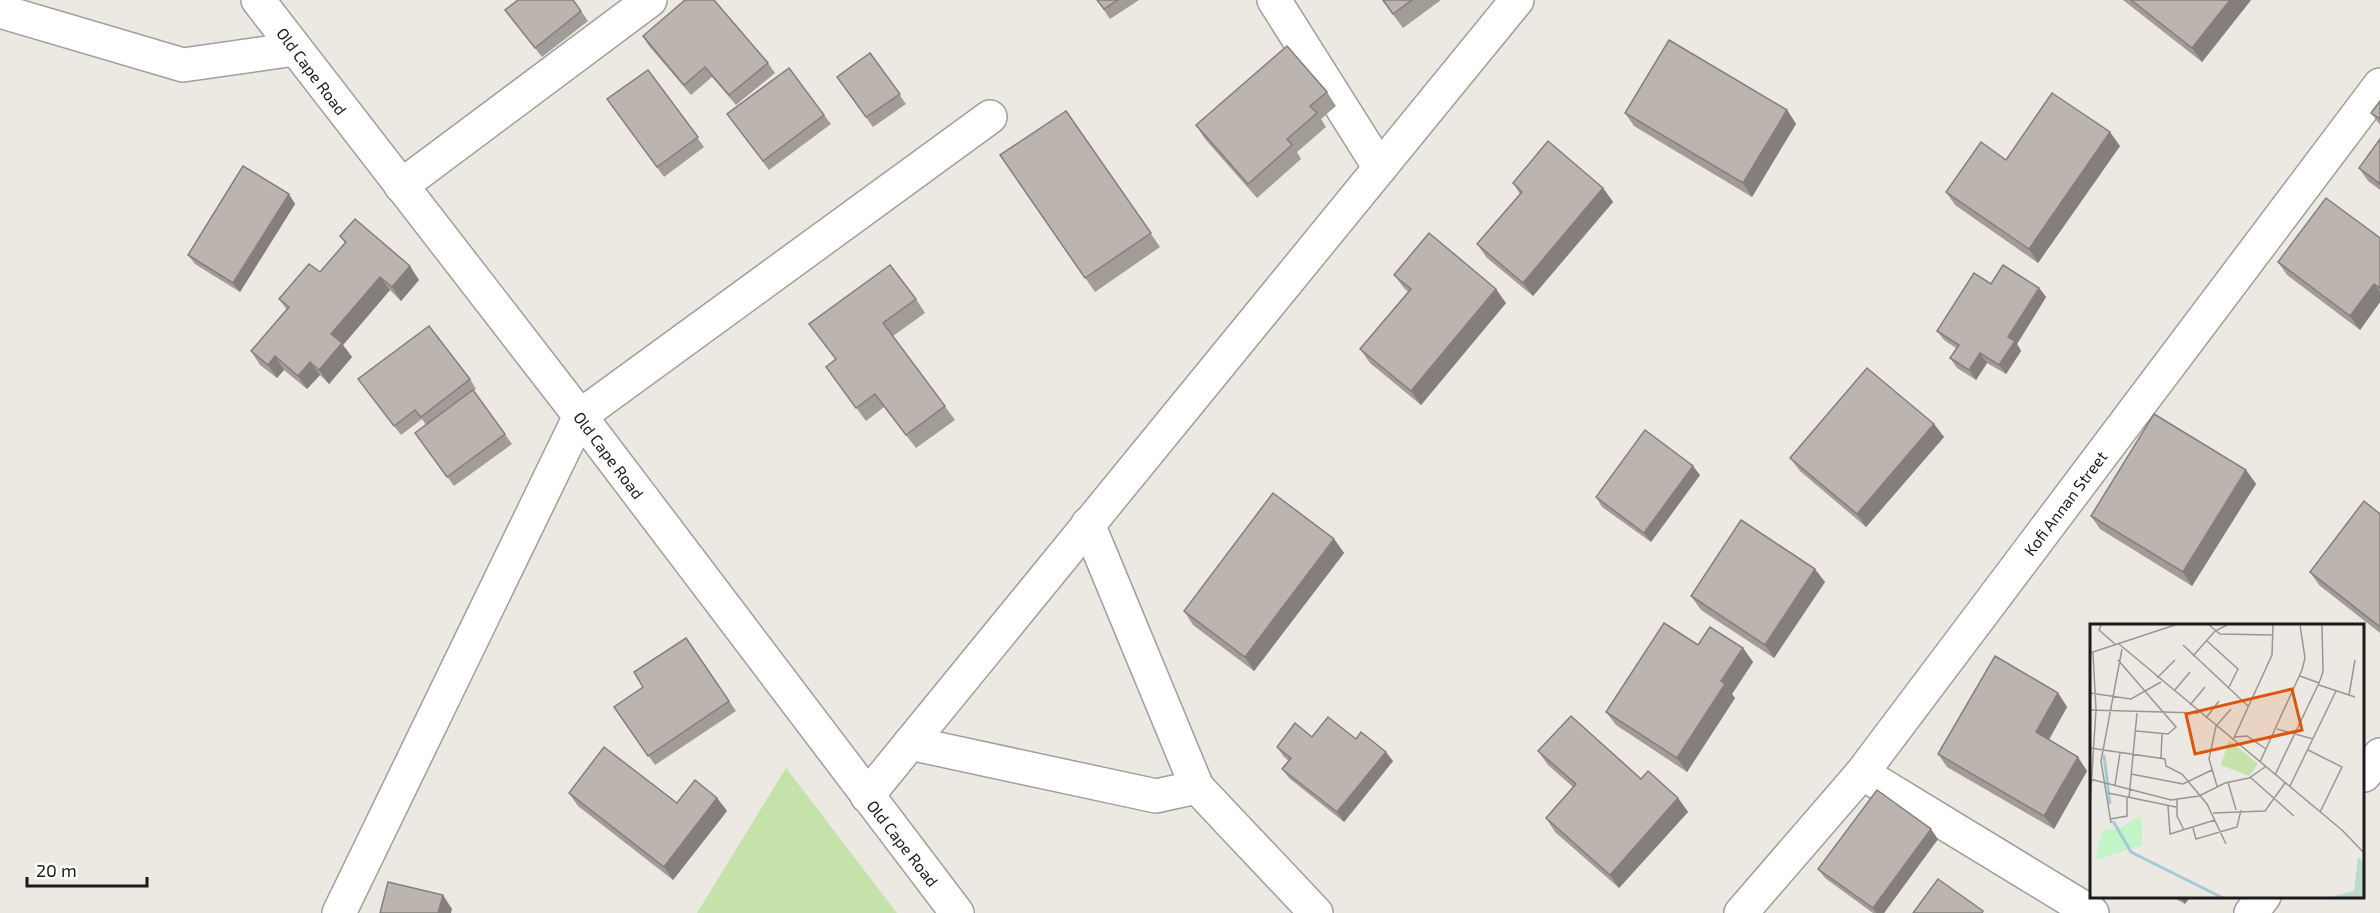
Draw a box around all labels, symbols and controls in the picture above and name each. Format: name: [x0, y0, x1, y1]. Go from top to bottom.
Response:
street label: Old Cape Road: [273, 24, 351, 118]
street label: Old Cape Road: [570, 408, 648, 502]
street label: Kofi Annan Street: [2020, 447, 2110, 559]
inset map: [2090, 624, 2365, 898]
street label: Old Cape Road: [863, 796, 943, 890]
scale bar: [27, 850, 147, 888]
text: 20 m: [36, 859, 77, 881]

